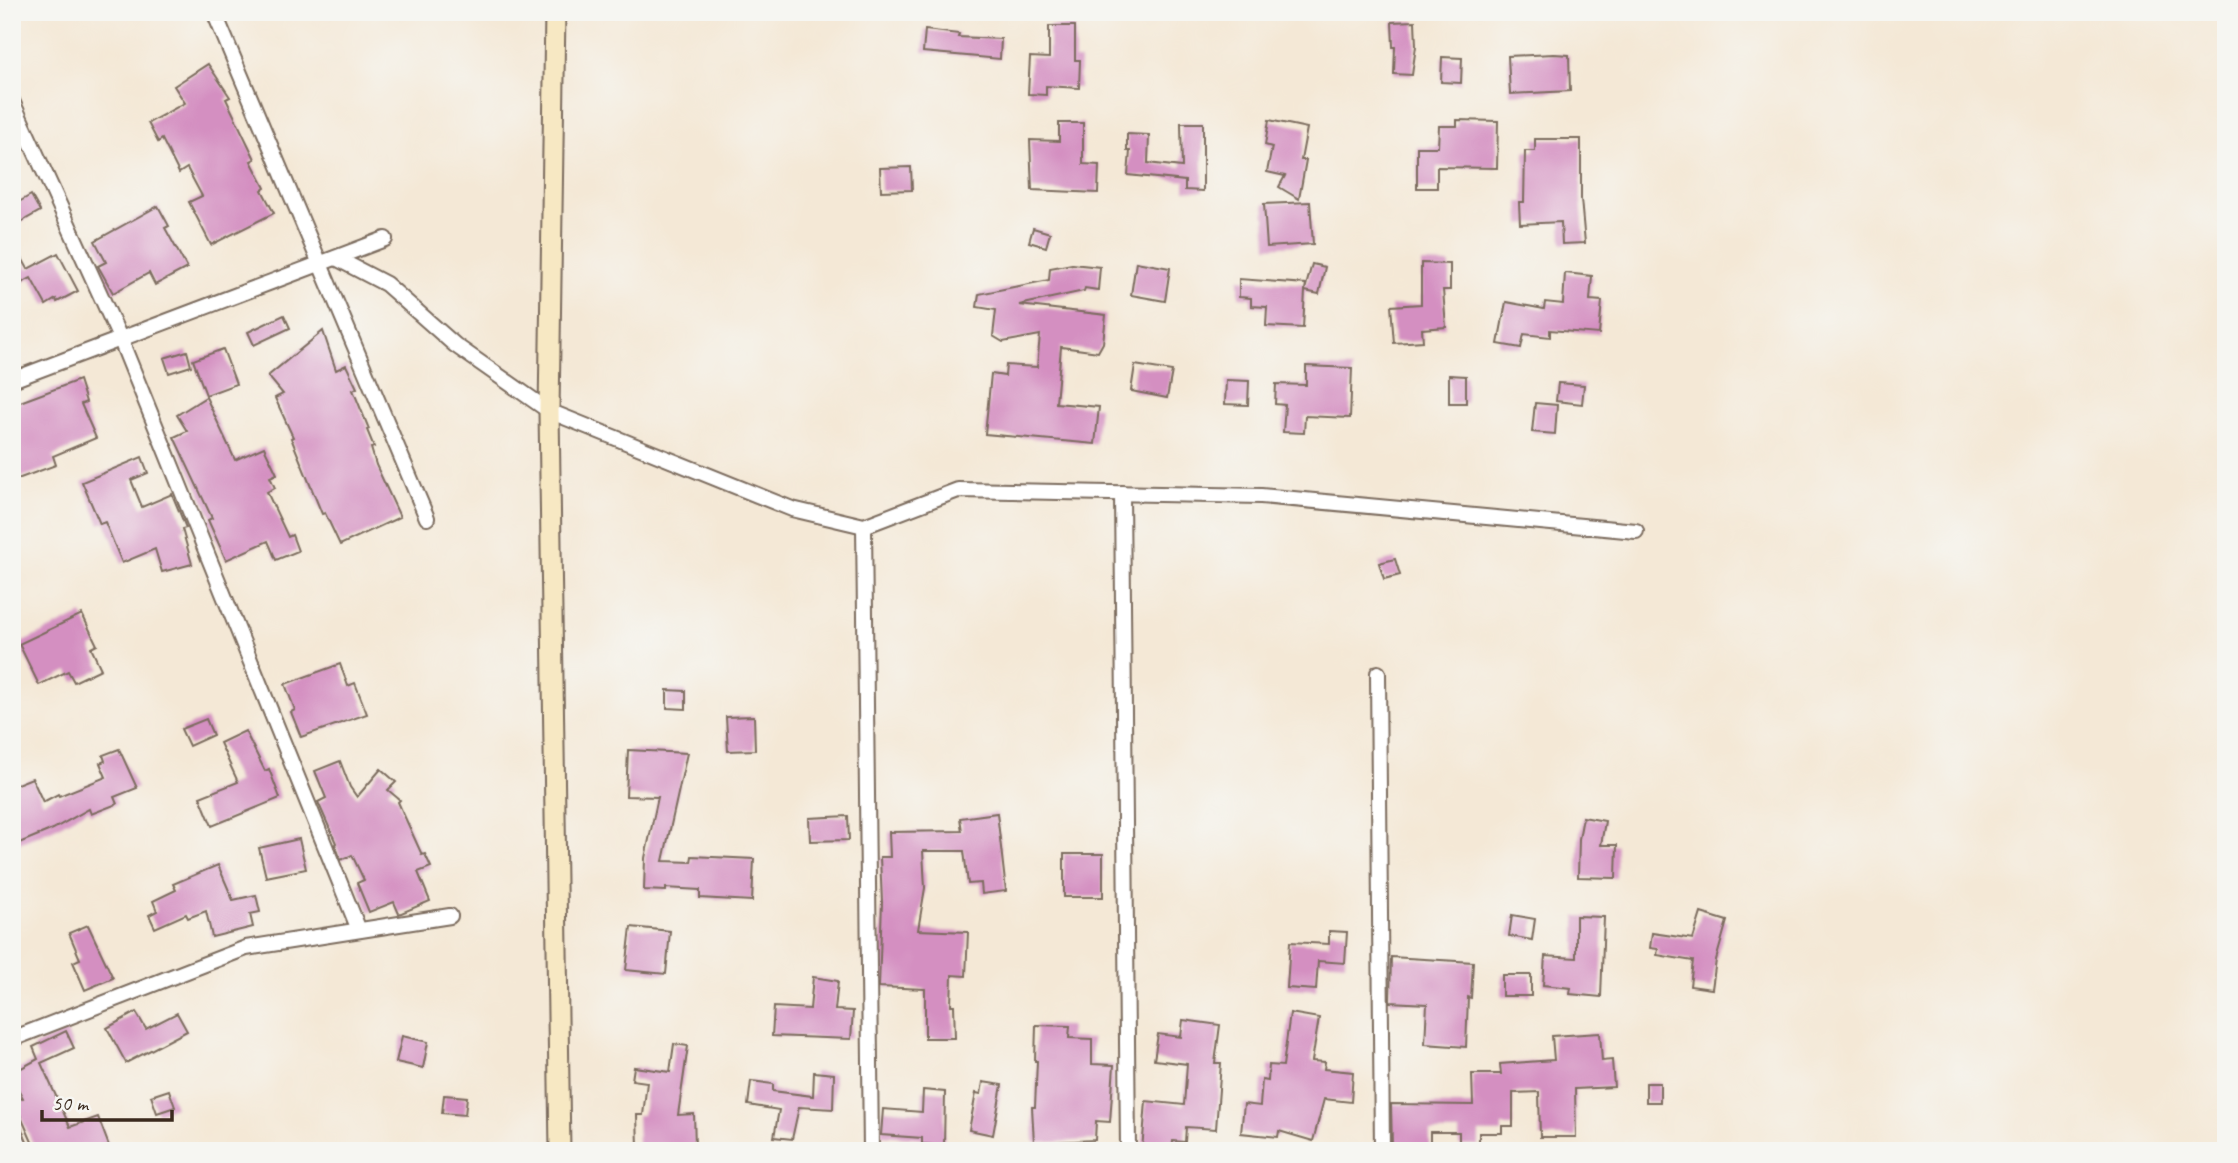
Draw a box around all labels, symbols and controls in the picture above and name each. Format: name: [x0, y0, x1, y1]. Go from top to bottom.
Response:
scale bar: [42, 1079, 172, 1123]
text: 50 m: [52, 1090, 90, 1116]

